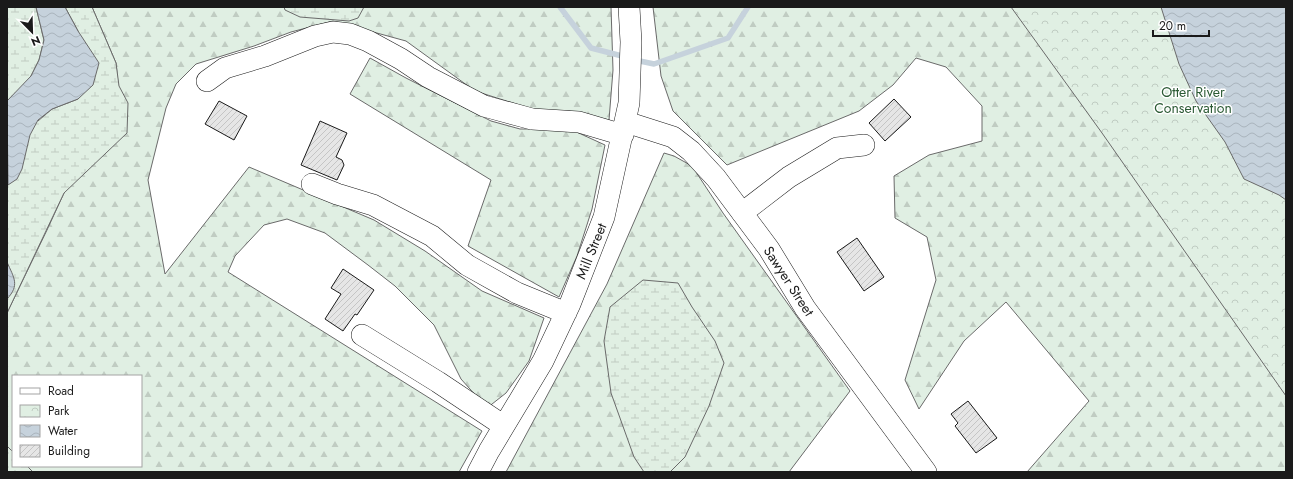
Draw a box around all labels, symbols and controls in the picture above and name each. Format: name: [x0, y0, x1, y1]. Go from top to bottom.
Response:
north arrow: [12, 12, 52, 52]
scale bar: [1153, 12, 1209, 38]
text: 20 m: [1159, 17, 1186, 35]
text: N: [29, 32, 43, 50]
park label: Otter River Conservation: [1154, 82, 1232, 118]
street label: Mill Street: [571, 219, 612, 282]
street label: Sawyer Street: [759, 242, 819, 320]
legend: [12, 375, 142, 467]
text: Road: [48, 382, 74, 400]
text: Park: [48, 402, 70, 420]
text: Water: [48, 422, 79, 440]
text: Building: [48, 442, 90, 460]

